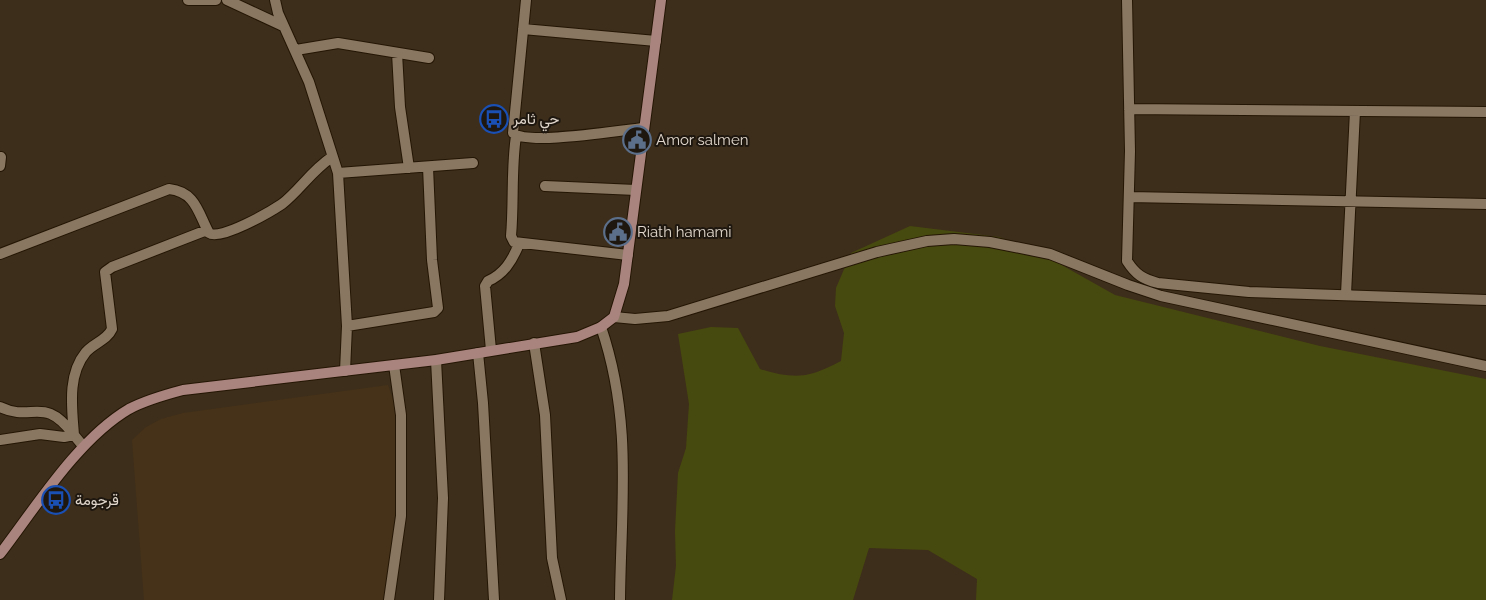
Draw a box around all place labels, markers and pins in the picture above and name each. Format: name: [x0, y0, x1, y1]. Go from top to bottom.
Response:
bus stop icon: حي ثامر: [479, 104, 509, 134]
place label: حي ثامر: [512, 110, 559, 132]
public building icon: Amor salmen: [622, 125, 652, 155]
place label: Amor salmen: [656, 131, 748, 149]
public building icon: Riath hamami: [603, 217, 633, 247]
place label: Riath hamami: [637, 223, 732, 241]
bus stop icon: قرجومة: [41, 485, 71, 515]
place label: قرجومة: [75, 491, 119, 509]

